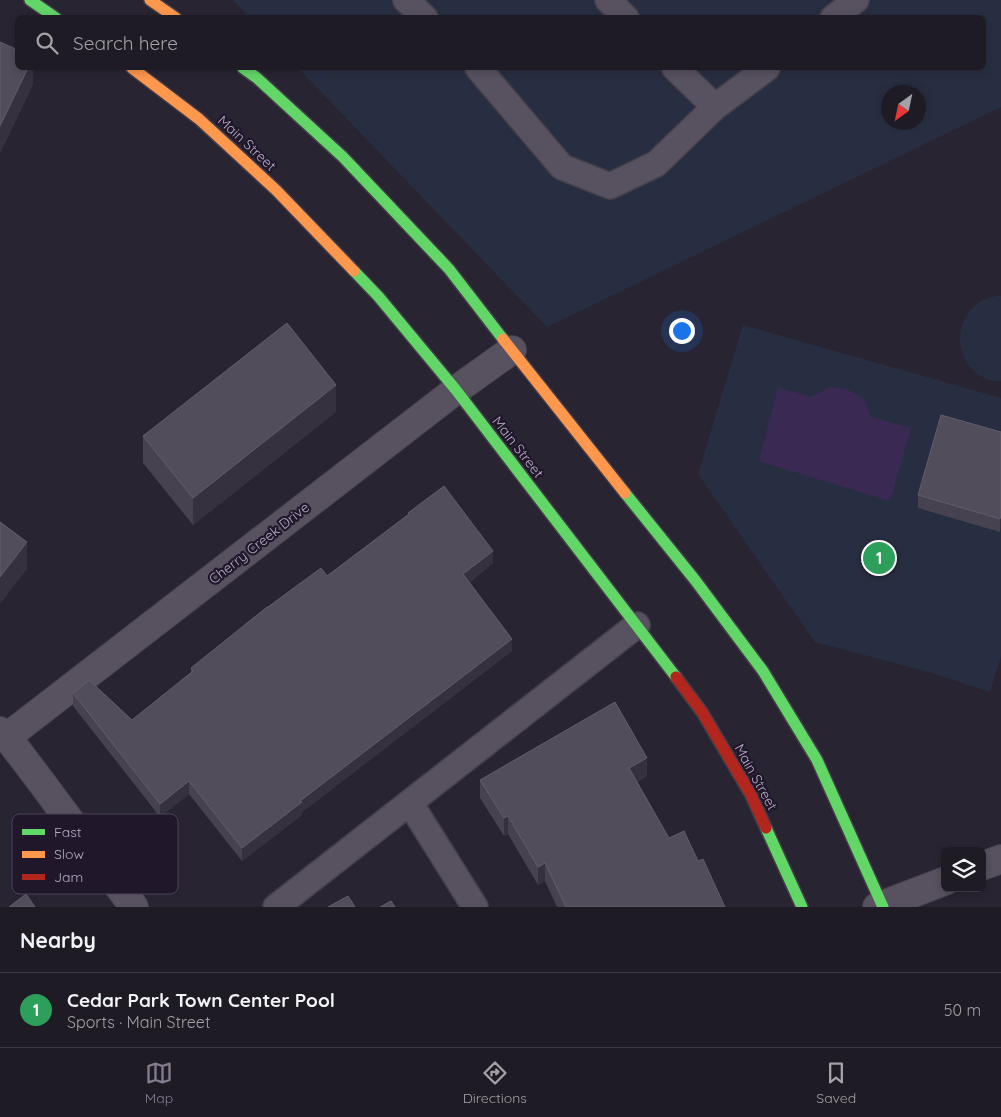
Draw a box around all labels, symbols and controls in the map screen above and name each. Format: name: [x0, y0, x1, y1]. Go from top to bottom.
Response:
search box: [15, 15, 986, 70]
icon: search: [33, 29, 61, 57]
text: Search here: [73, 31, 178, 55]
north arrow: [881, 85, 926, 130]
street label: Main Street: [214, 111, 280, 175]
your location: [669, 318, 695, 344]
street label: Main Street: [488, 413, 548, 482]
street label: Cherry Creek Drive: [205, 498, 313, 588]
pin: 1: [863, 539, 895, 577]
street label: Main Street: [730, 741, 782, 814]
legend: [12, 814, 178, 894]
text: Fast: [54, 823, 82, 841]
text: Slow: [54, 845, 84, 863]
map controls: [941, 847, 986, 892]
button: layers: [941, 847, 986, 892]
text: Jam: [54, 868, 83, 886]
text: Nearby: [20, 927, 96, 953]
text: Cedar Park Town Center Pool: [67, 988, 335, 1012]
text: 1: [33, 1000, 39, 1020]
text: 50 m: [944, 1000, 981, 1020]
text: Sports · Main Street: [67, 1012, 210, 1032]
tab: Map: [145, 1059, 173, 1107]
tab: Directions: [463, 1059, 527, 1107]
tab: Saved: [816, 1059, 856, 1107]

